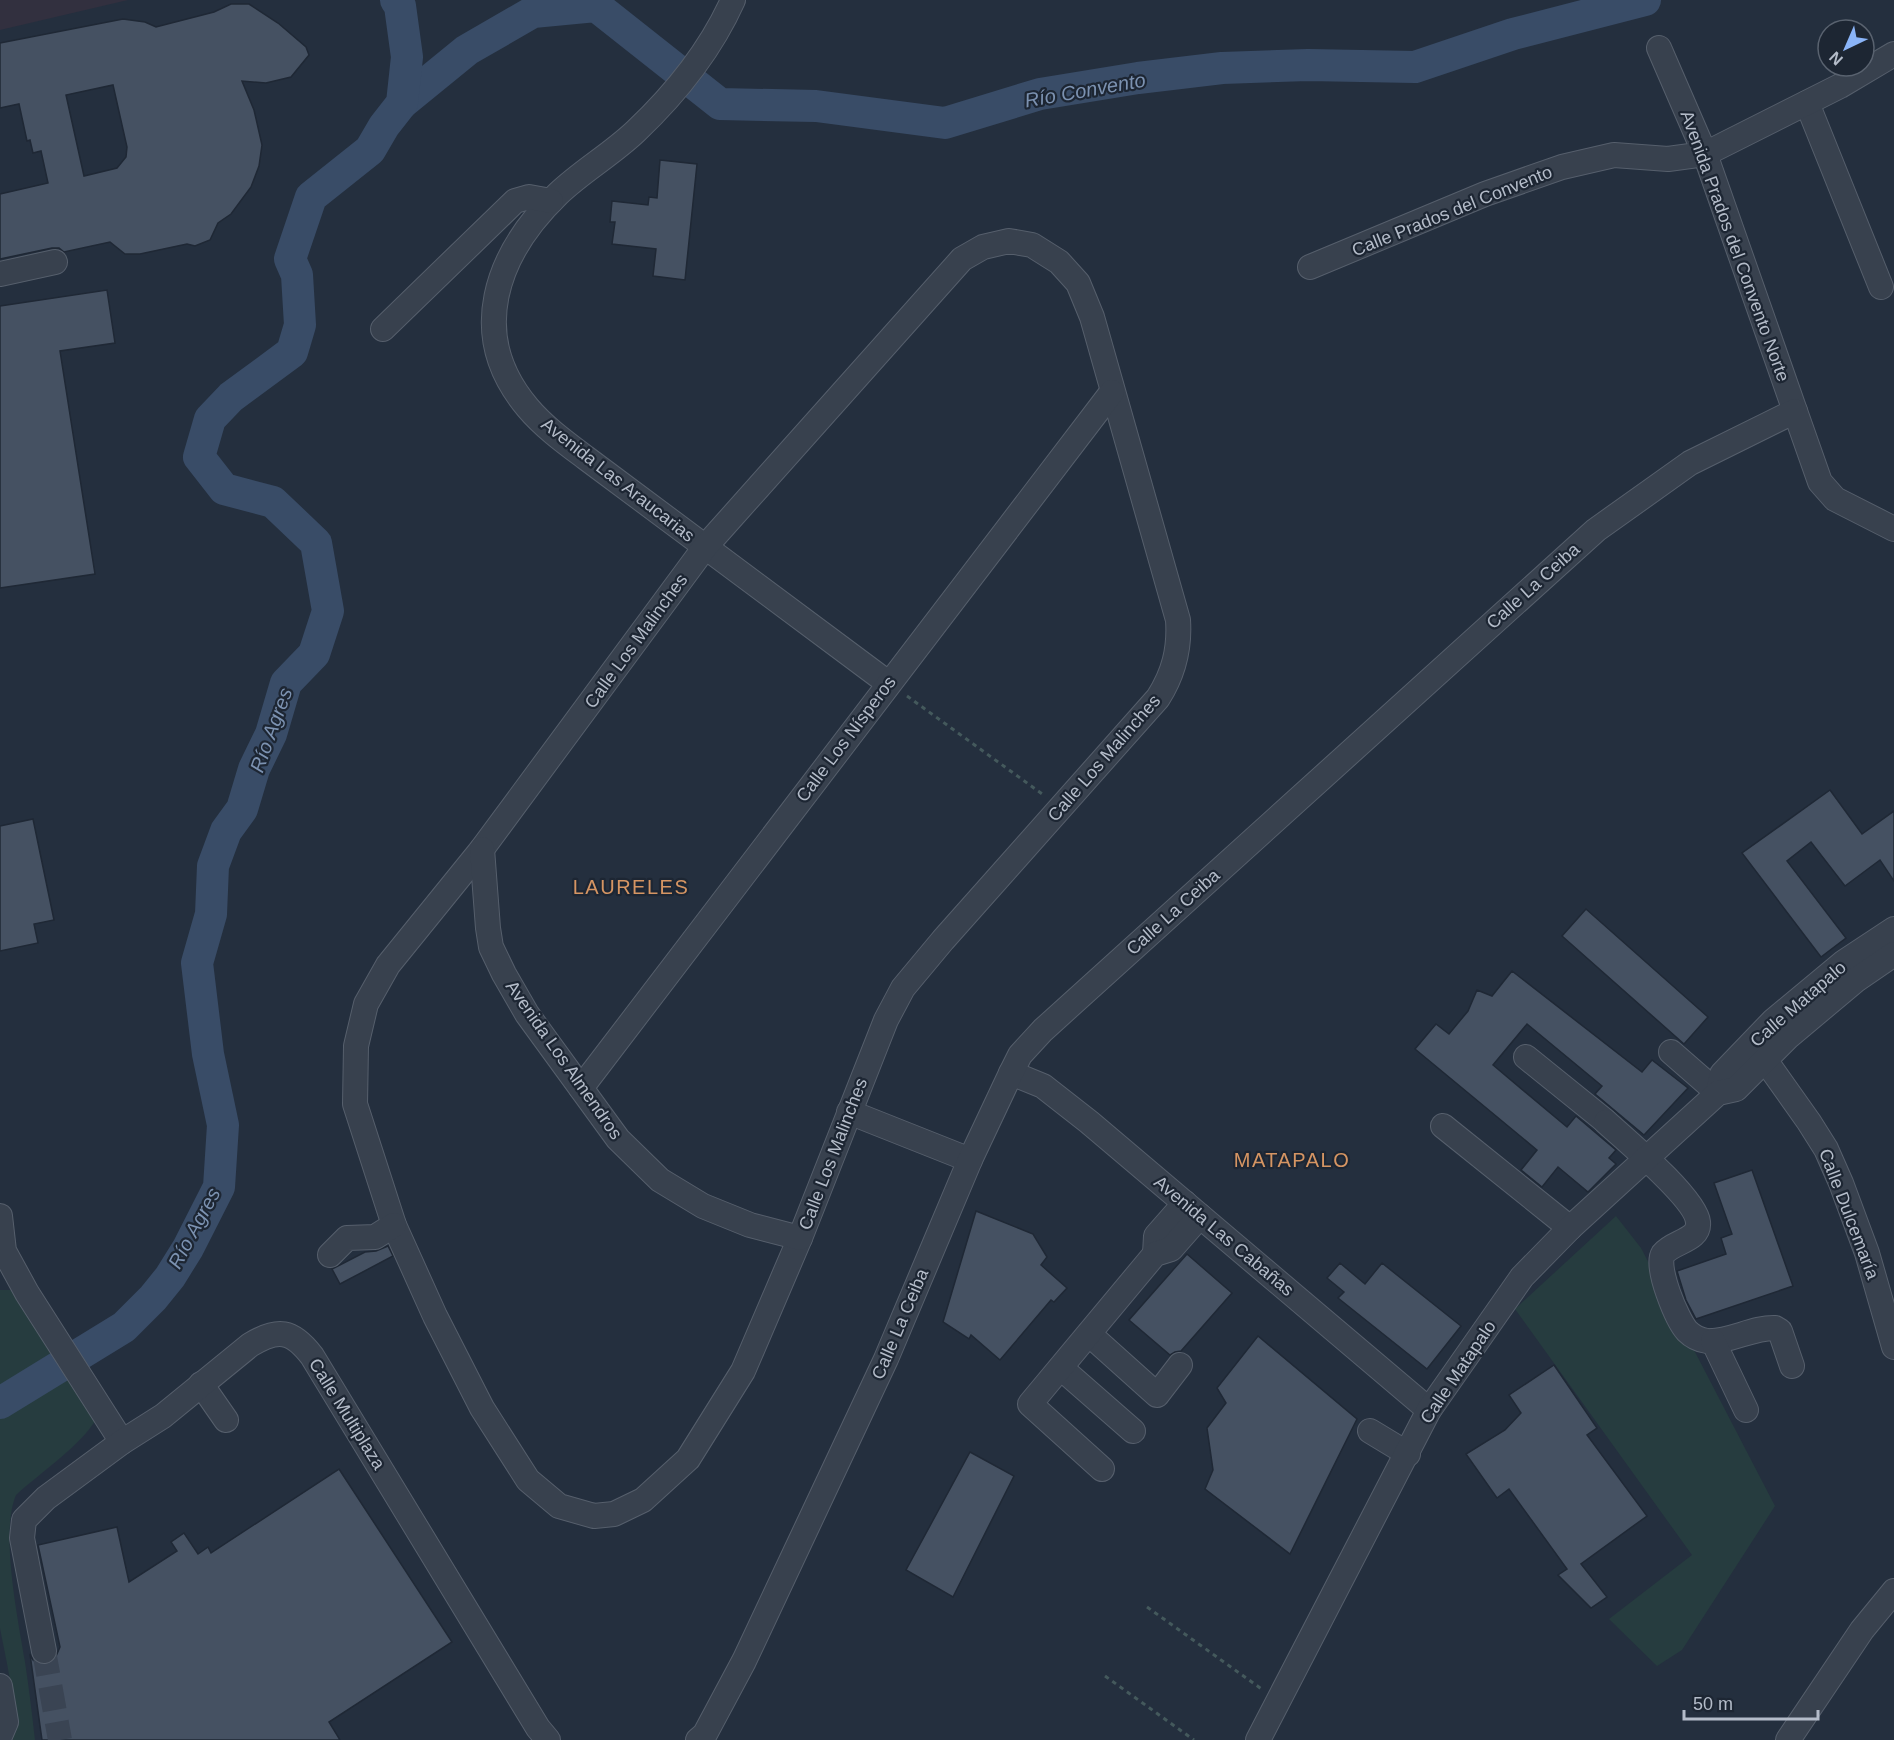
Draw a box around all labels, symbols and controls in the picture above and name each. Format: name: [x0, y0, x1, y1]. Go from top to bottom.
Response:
north arrow: [1816, 18, 1876, 78]
text: N: [1826, 48, 1846, 69]
water label: Río Convento: [1023, 69, 1147, 111]
street label: Avenida Prados del Convento Norte: [1677, 108, 1793, 384]
street label: Calle Prados del Convento: [1349, 162, 1555, 260]
street label: Avenida Las Araucarias: [537, 414, 699, 546]
street label: Calle La Ceiba: [1482, 538, 1584, 633]
street label: Calle Los Malinches: [581, 570, 691, 712]
street label: Calle Los Nísperos: [792, 672, 900, 806]
water label: Río Agres: [246, 685, 296, 775]
street label: Calle Los Malinches: [1044, 691, 1164, 825]
street label: Calle La Ceiba: [1122, 864, 1224, 959]
district label: LAURELES: [573, 876, 689, 898]
street label: Calle Matapalo: [1746, 957, 1850, 1051]
street label: Avenida Los Almendros: [502, 977, 626, 1143]
street label: Calle Los Malinches: [795, 1075, 871, 1233]
street label: Calle Dulcemaría: [1815, 1146, 1883, 1283]
district label: MATAPALO: [1234, 1149, 1350, 1171]
street label: Avenida Las Cabañas: [1150, 1172, 1298, 1300]
water label: Río Agres: [164, 1184, 224, 1272]
street label: Calle La Ceiba: [868, 1265, 933, 1382]
street label: Calle Matapalo: [1416, 1317, 1500, 1427]
street label: Calle Multiplaza: [305, 1355, 390, 1474]
scale bar: [1684, 1683, 1818, 1721]
text: 50 m: [1693, 1694, 1733, 1714]

